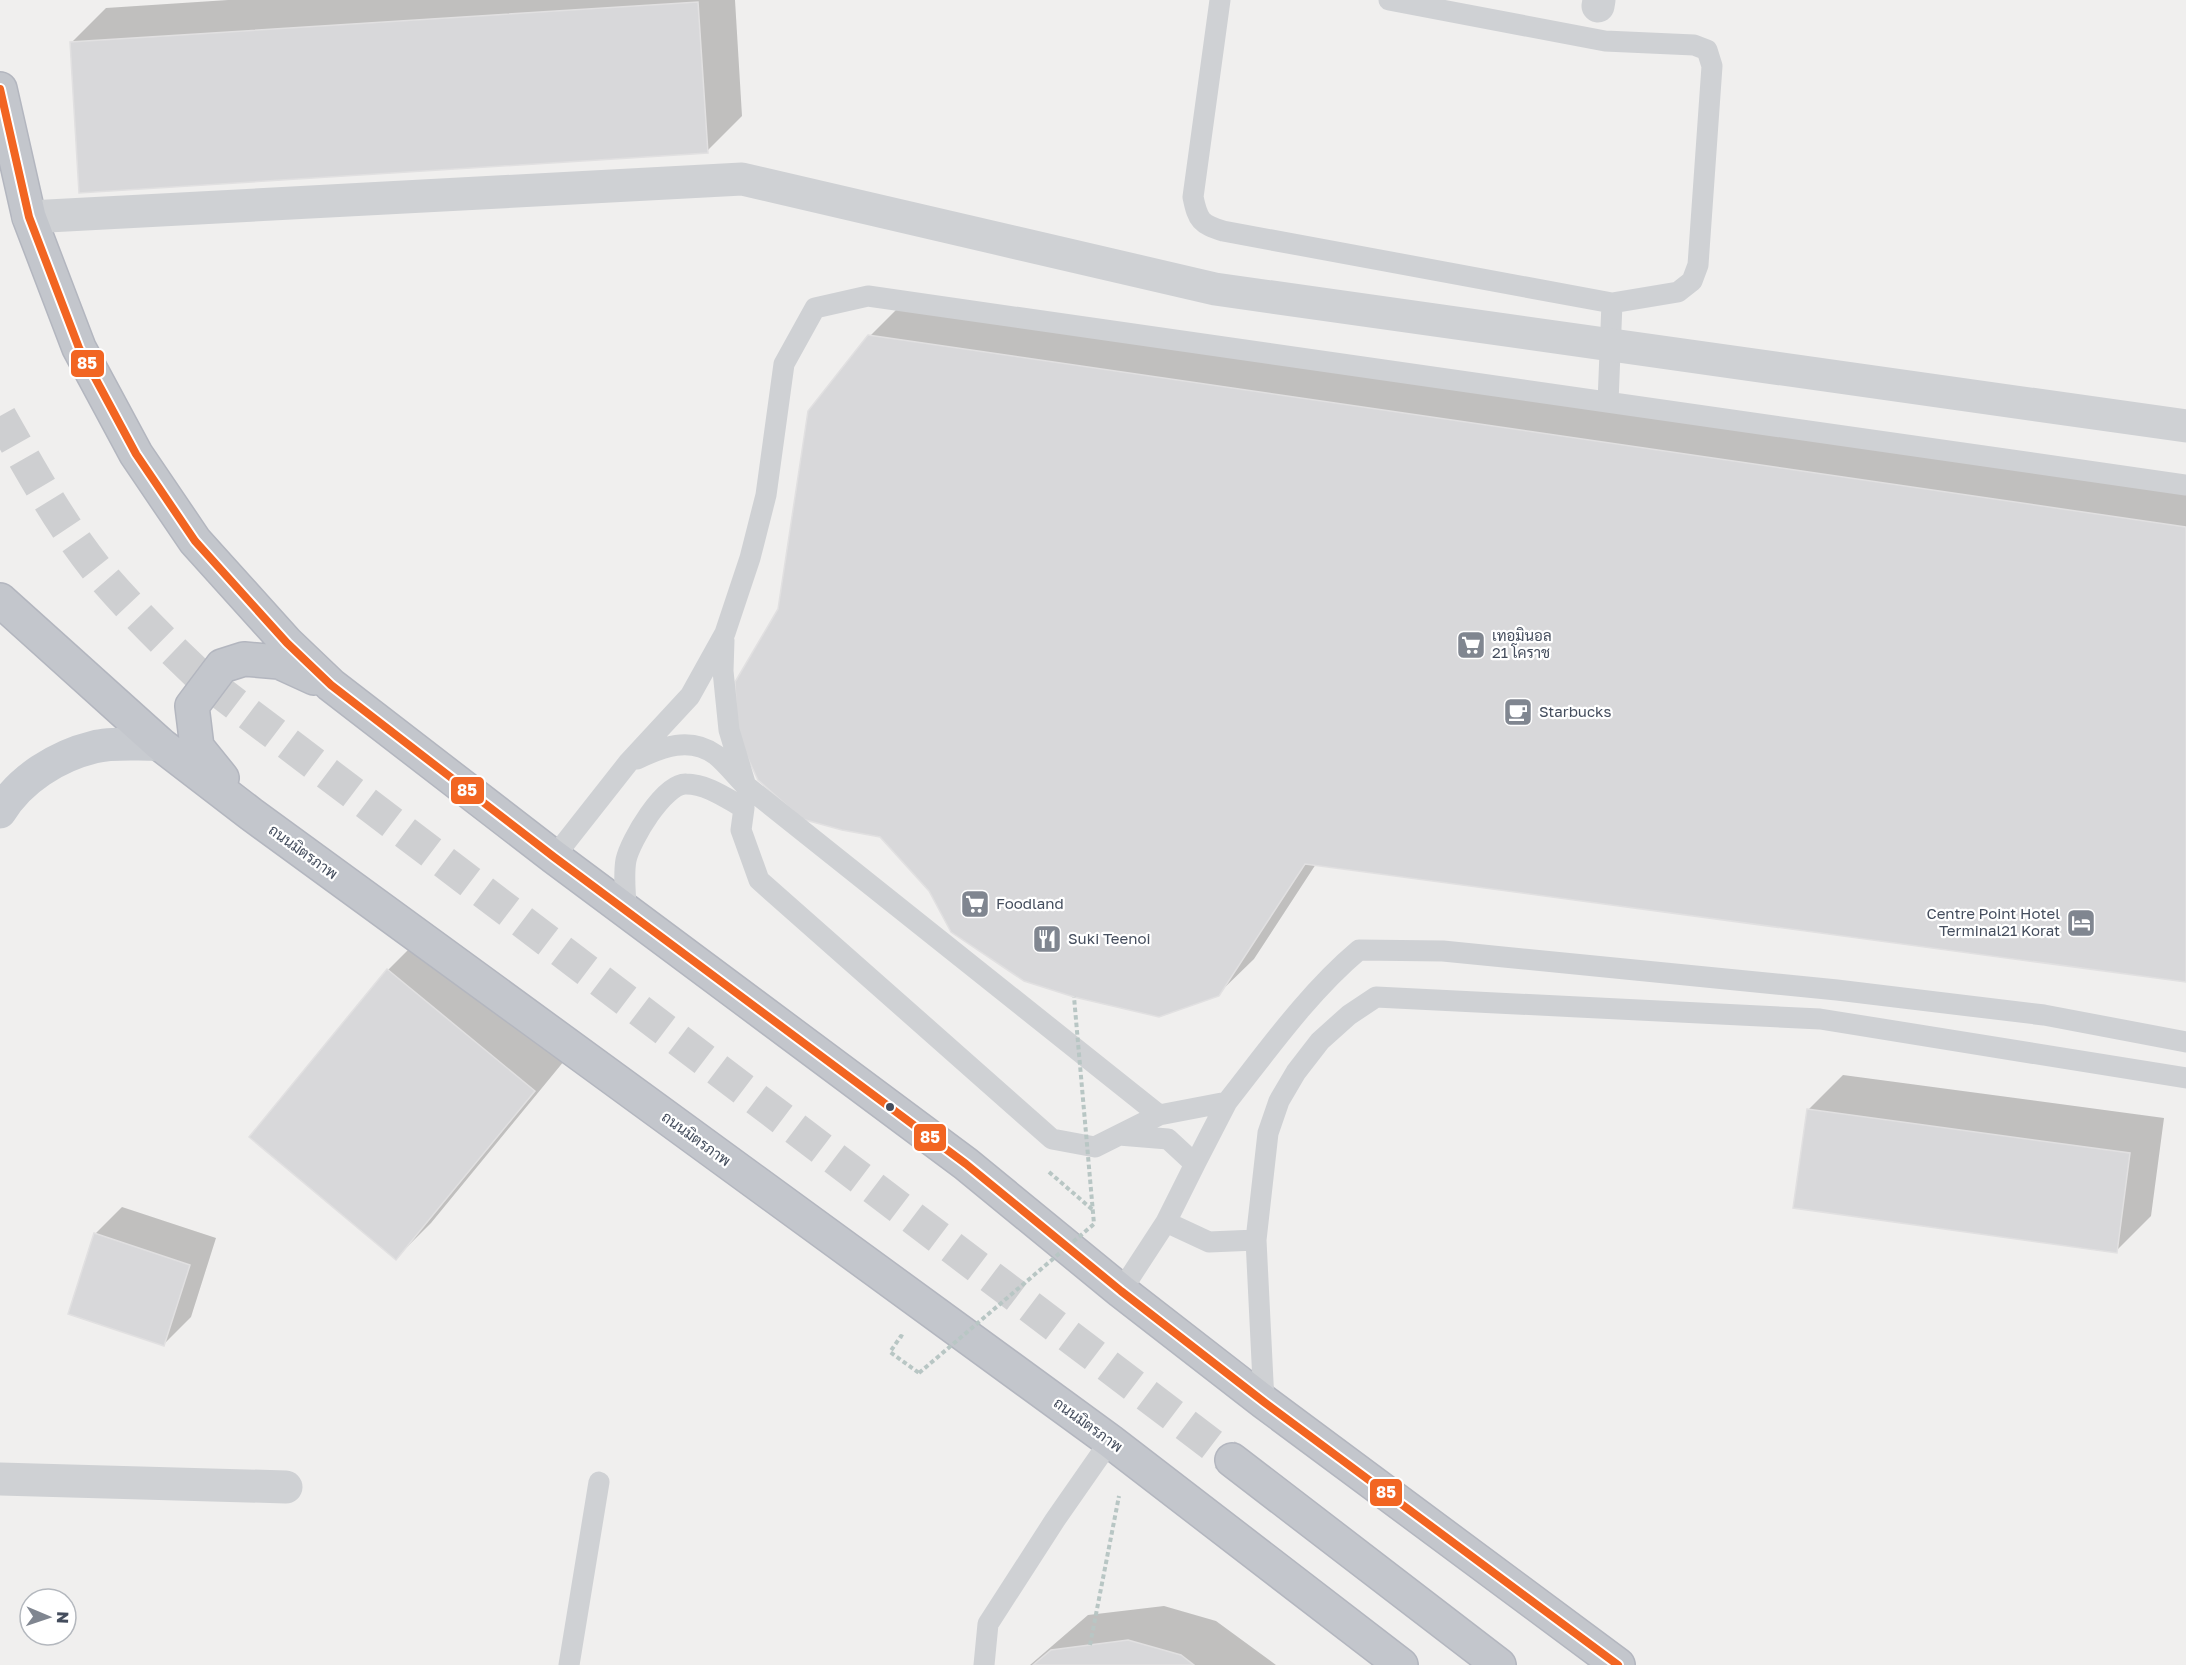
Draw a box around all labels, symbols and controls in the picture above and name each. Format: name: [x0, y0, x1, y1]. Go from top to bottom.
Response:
line badge: 85: [70, 349, 105, 378]
text: 85: [77, 353, 97, 373]
place label: เทอมินอล 21 โคราช: [1492, 626, 1552, 661]
supermarket icon: เทอมินอล 21 โคราช: [1455, 629, 1487, 661]
cafe icon: Starbucks: [1502, 696, 1534, 728]
place label: Starbucks: [1539, 702, 1612, 720]
line badge: 85: [450, 776, 485, 805]
text: 85: [457, 780, 477, 800]
street label: ถนนมิตรภาพ: [266, 820, 342, 882]
supermarket icon: Foodland: [959, 888, 991, 920]
place label: Foodland: [996, 894, 1064, 912]
place label: Centre Point Hotel Terminal21 Korat: [1926, 904, 2060, 939]
hotel icon: Centre Point Hotel Terminal21 Korat: [2065, 907, 2097, 939]
restaurant icon: Suki Teenoi: [1031, 923, 1063, 955]
place label: Suki Teenoi: [1068, 929, 1151, 947]
unlabelled marker: [884, 1101, 896, 1113]
street label: ถนนมิตรภาพ: [659, 1107, 735, 1169]
line badge: 85: [913, 1123, 947, 1152]
text: 85: [920, 1127, 940, 1147]
street label: ถนนมิตรภาพ: [1051, 1393, 1127, 1455]
line badge: 85: [1369, 1478, 1403, 1507]
text: 85: [1376, 1482, 1396, 1502]
north arrow: [18, 1587, 78, 1647]
text: N: [53, 1611, 73, 1624]

